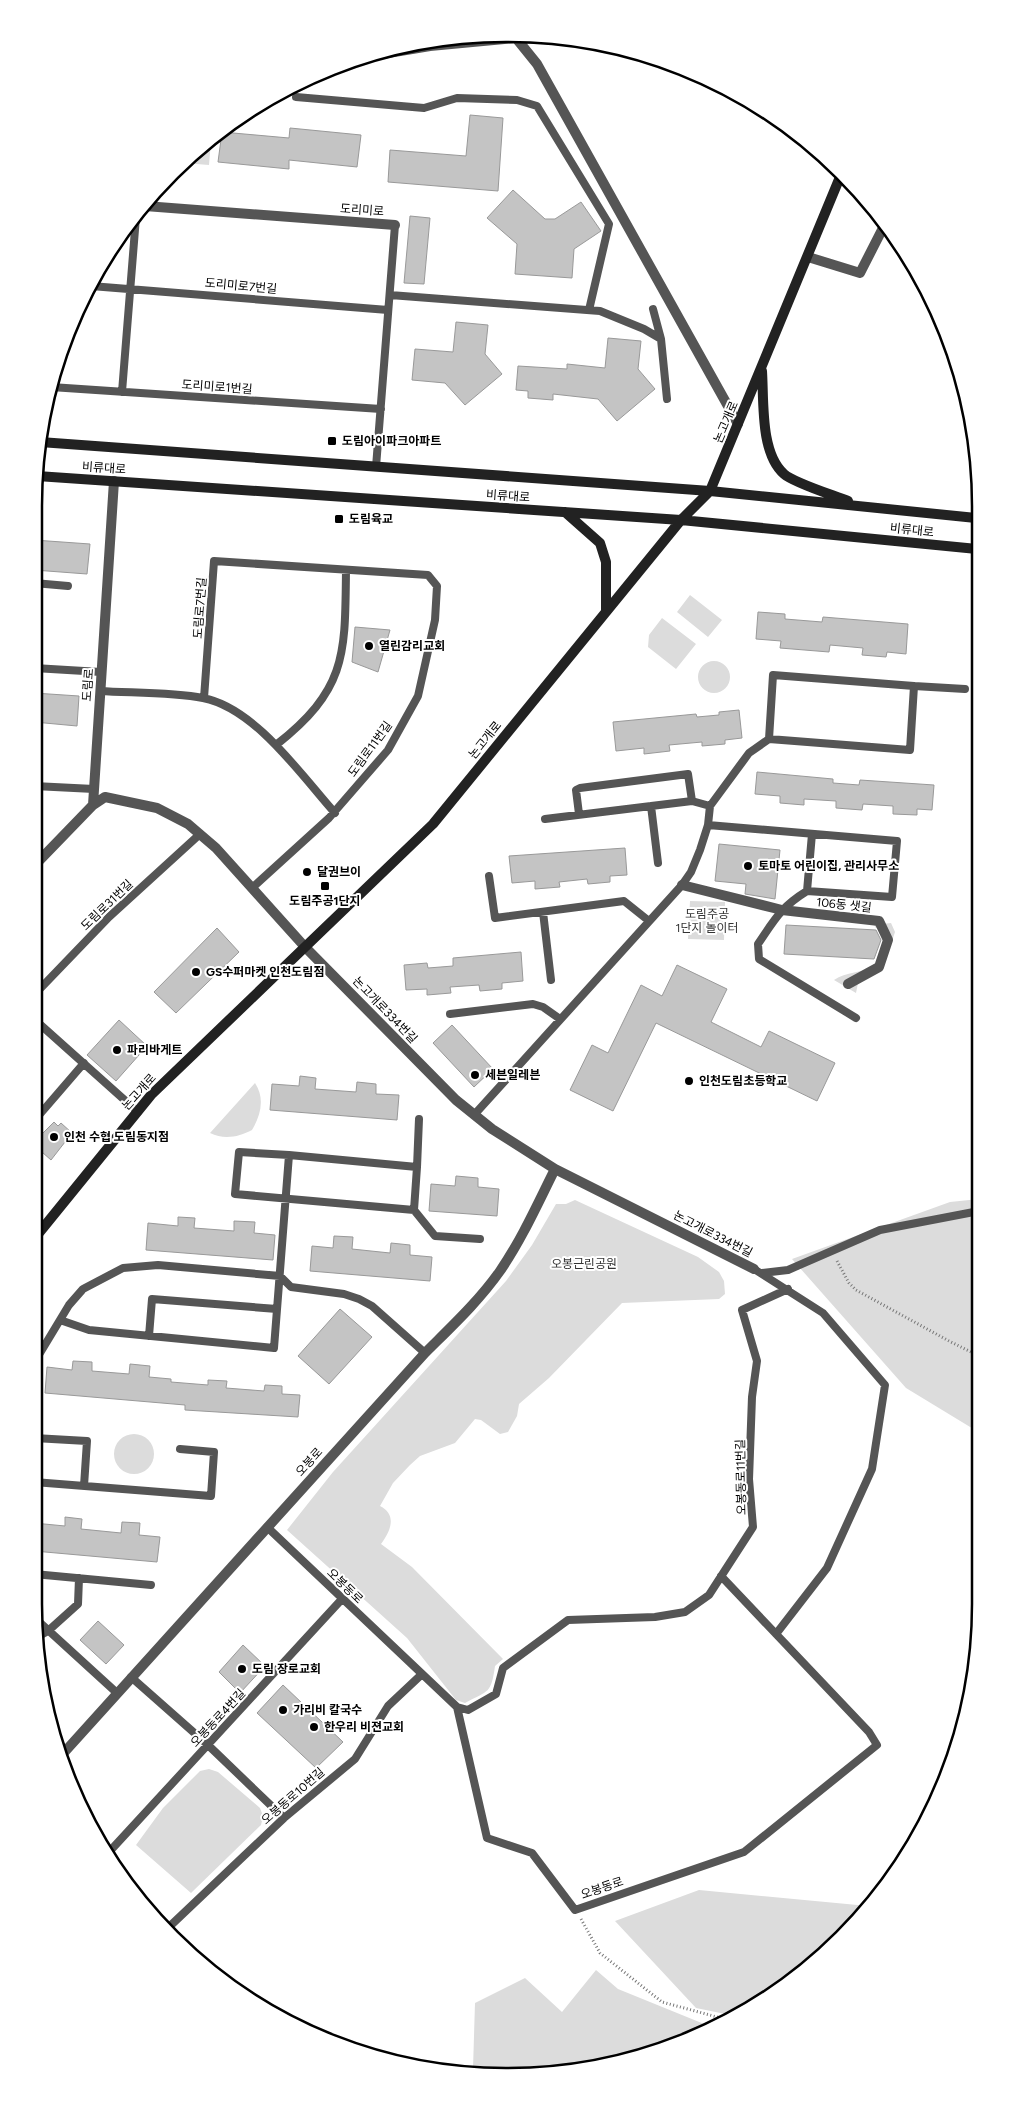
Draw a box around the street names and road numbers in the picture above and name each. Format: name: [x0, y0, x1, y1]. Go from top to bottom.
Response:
street label: 도리미로: [339, 201, 385, 219]
street label: 도리미로7번길: [204, 276, 278, 296]
street label: 도리미로1번길: [181, 378, 253, 396]
street label: 논고개로: [711, 399, 741, 445]
street label: 비류대로: [81, 459, 127, 477]
street label: 비류대로: [485, 487, 531, 505]
street label: 비류대로: [889, 521, 935, 539]
street label: 도림로7번길: [191, 577, 209, 639]
street label: 도림로: [80, 668, 96, 702]
street label: 논고개로: [466, 718, 504, 762]
street label: 도림로11번길: [345, 719, 395, 779]
street label: 도림로31번길: [78, 877, 136, 933]
street label: 106동 샛길: [816, 895, 872, 915]
street label: 논고개로334번길: [350, 974, 420, 1046]
street label: 논고개로: [119, 1071, 159, 1113]
street label: 논고개로334번길: [671, 1208, 755, 1260]
street label: 오봉동로11번길: [733, 1439, 749, 1515]
street label: 오봉로: [293, 1445, 325, 1479]
street label: 오봉동로: [324, 1566, 366, 1606]
street label: 오봉동로4번길: [188, 1686, 248, 1750]
street label: 오봉동로10번길: [259, 1765, 327, 1827]
street label: 오봉동로: [579, 1874, 625, 1902]

